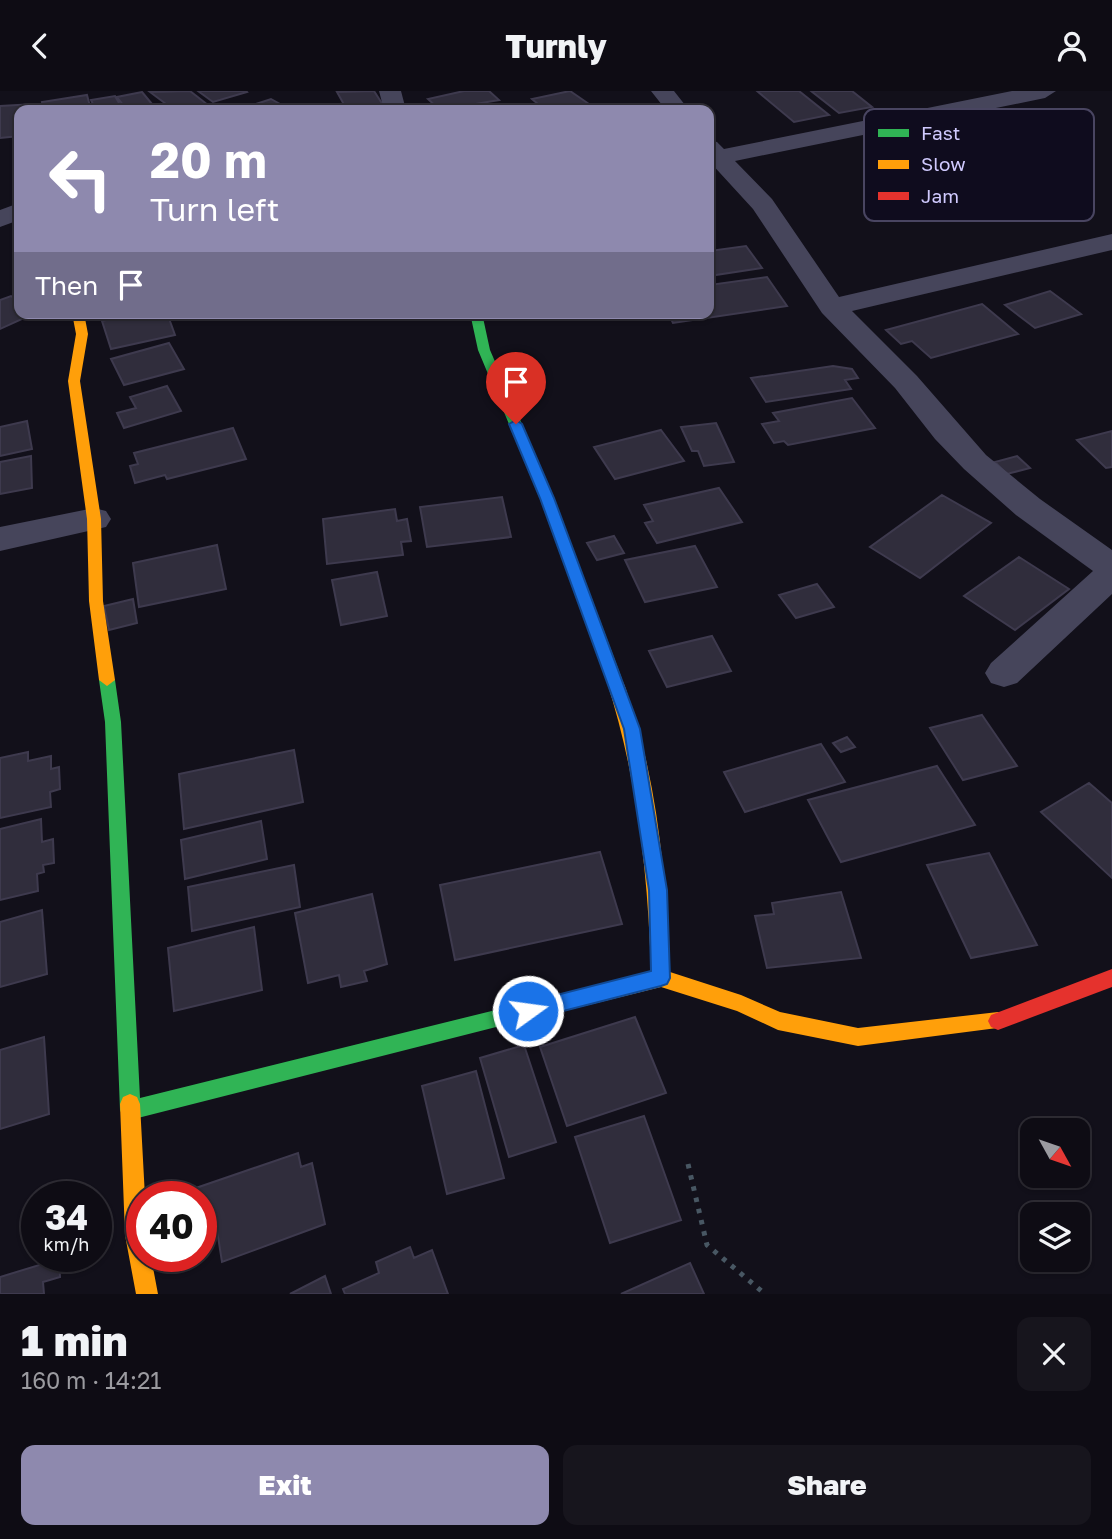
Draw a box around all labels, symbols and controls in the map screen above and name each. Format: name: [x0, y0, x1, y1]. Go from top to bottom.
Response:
icon: back: [21, 27, 59, 65]
text: Turnly: [505, 27, 607, 65]
icon: person: [1053, 27, 1091, 65]
legend: [864, 109, 1094, 221]
text: Fast: [921, 121, 960, 144]
text: 20 m: [150, 130, 267, 189]
icon: left: [35, 133, 126, 224]
text: Slow: [921, 152, 966, 175]
text: Jam: [921, 184, 959, 207]
text: Turn left: [150, 190, 279, 228]
icon: arrive: [112, 266, 150, 304]
text: Then: [35, 270, 98, 301]
pin: [486, 352, 546, 424]
icon: arrive: [497, 363, 535, 401]
position arrow: [491, 974, 565, 1048]
north arrow: [1020, 1118, 1090, 1188]
map controls: [1020, 1118, 1090, 1272]
speed limit sign: 40: [126, 1181, 217, 1272]
text: 34: [45, 1196, 88, 1238]
button: layers: [1020, 1202, 1090, 1272]
text: km/h: [44, 1233, 89, 1255]
text: 1 min: [21, 1315, 128, 1365]
button: close: [1017, 1317, 1091, 1391]
text: 160 m · 14:21: [21, 1366, 161, 1394]
button: Exit: [21, 1445, 549, 1525]
button: Share: [563, 1445, 1091, 1525]

